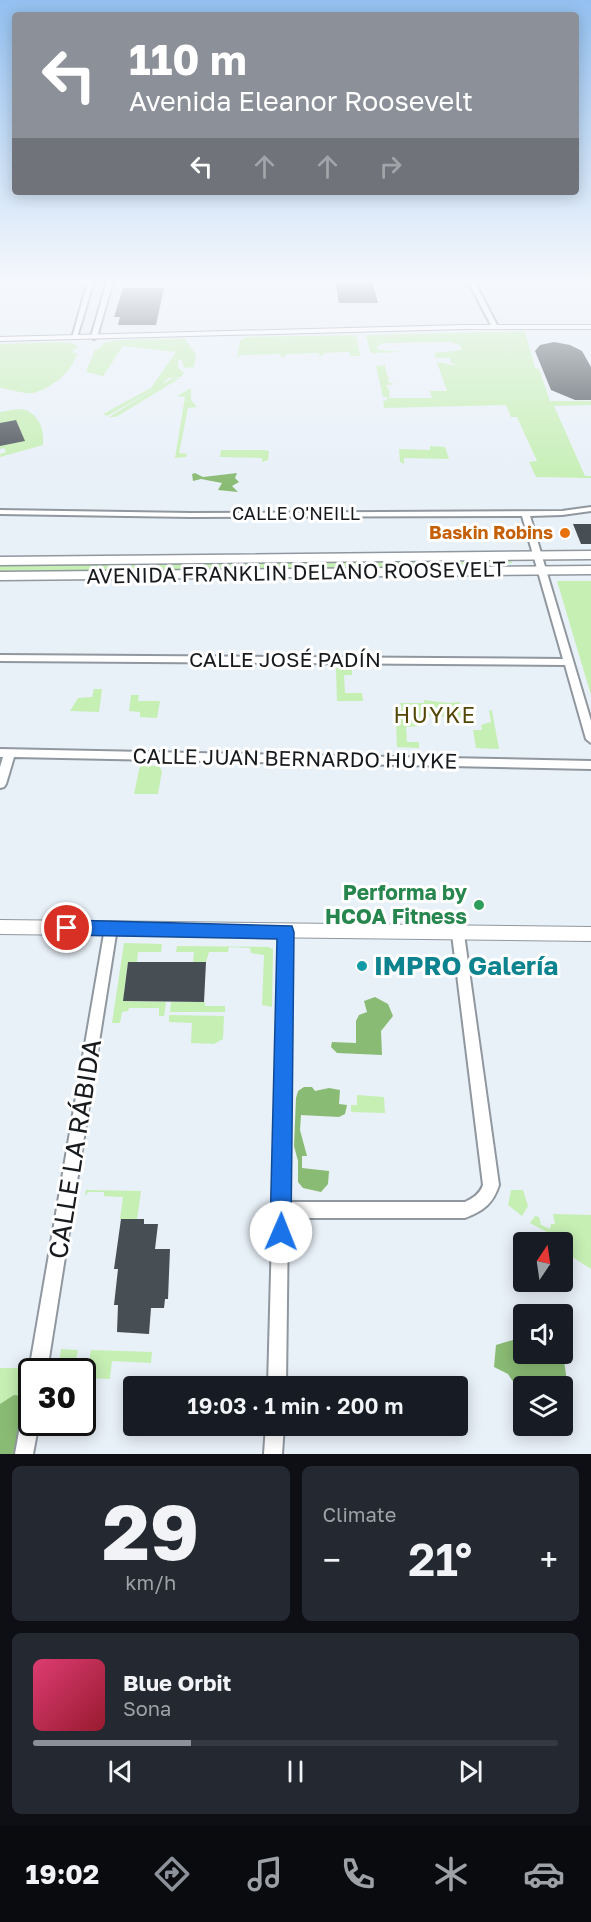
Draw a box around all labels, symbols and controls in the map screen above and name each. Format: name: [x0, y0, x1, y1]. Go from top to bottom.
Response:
text: 110 m: [129, 34, 247, 84]
icon: left: [30, 36, 108, 114]
text: Avenida Eleanor Roosevelt: [129, 85, 473, 117]
icon: left: [185, 150, 218, 183]
icon: ahead: [248, 150, 281, 183]
icon: ahead: [311, 150, 344, 183]
icon: right: [374, 150, 407, 183]
street label: CALLE O'NEILL: [232, 502, 360, 524]
place label: Baskin Robins: [429, 521, 553, 543]
marker: Baskin Robins: [558, 526, 572, 540]
street label: AVENIDA FRANKLIN DELANO ROOSEVELT: [86, 555, 506, 589]
street label: CALLE JOSÉ PADÍN: [189, 646, 381, 672]
district label: HUYKE: [394, 701, 476, 728]
street label: CALLE JUAN BERNARDO HUYKE: [133, 742, 458, 774]
place label: Performa by HCOA Fitness: [325, 879, 467, 929]
marker: Performa by HCOA Fitness: [472, 898, 486, 912]
pin: [41, 902, 92, 953]
icon: arrive: [50, 911, 83, 944]
place label: IMPRO Galería: [374, 950, 558, 981]
marker: IMPRO Galería: [355, 959, 369, 973]
street label: CALLE LA RÁBIDA: [42, 1037, 107, 1261]
position arrow: [249, 1200, 313, 1264]
north arrow: [513, 1232, 573, 1292]
map controls: [513, 1232, 573, 1436]
button: sound: [513, 1304, 573, 1364]
speed limit sign: 30: [18, 1358, 96, 1436]
button: layers: [513, 1376, 573, 1436]
text: 19:03 · 1 min · 200 m: [188, 1392, 403, 1419]
text: 29: [102, 1484, 199, 1577]
text: Climate: [323, 1502, 396, 1526]
text: 21°: [408, 1532, 472, 1586]
text: −: [323, 1540, 341, 1579]
text: +: [540, 1540, 558, 1579]
text: km/h: [125, 1570, 176, 1594]
text: Blue Orbit: [123, 1669, 231, 1696]
text: Sona: [123, 1696, 171, 1720]
icon: previous: [104, 1755, 137, 1788]
icon: pause: [279, 1755, 312, 1788]
icon: next: [454, 1755, 487, 1788]
icon: directions: [151, 1853, 193, 1895]
icon: music: [244, 1853, 286, 1895]
icon: phone: [337, 1853, 379, 1895]
icon: climate: [430, 1853, 472, 1895]
icon: car: [523, 1853, 565, 1895]
text: 19:02: [26, 1858, 99, 1890]

